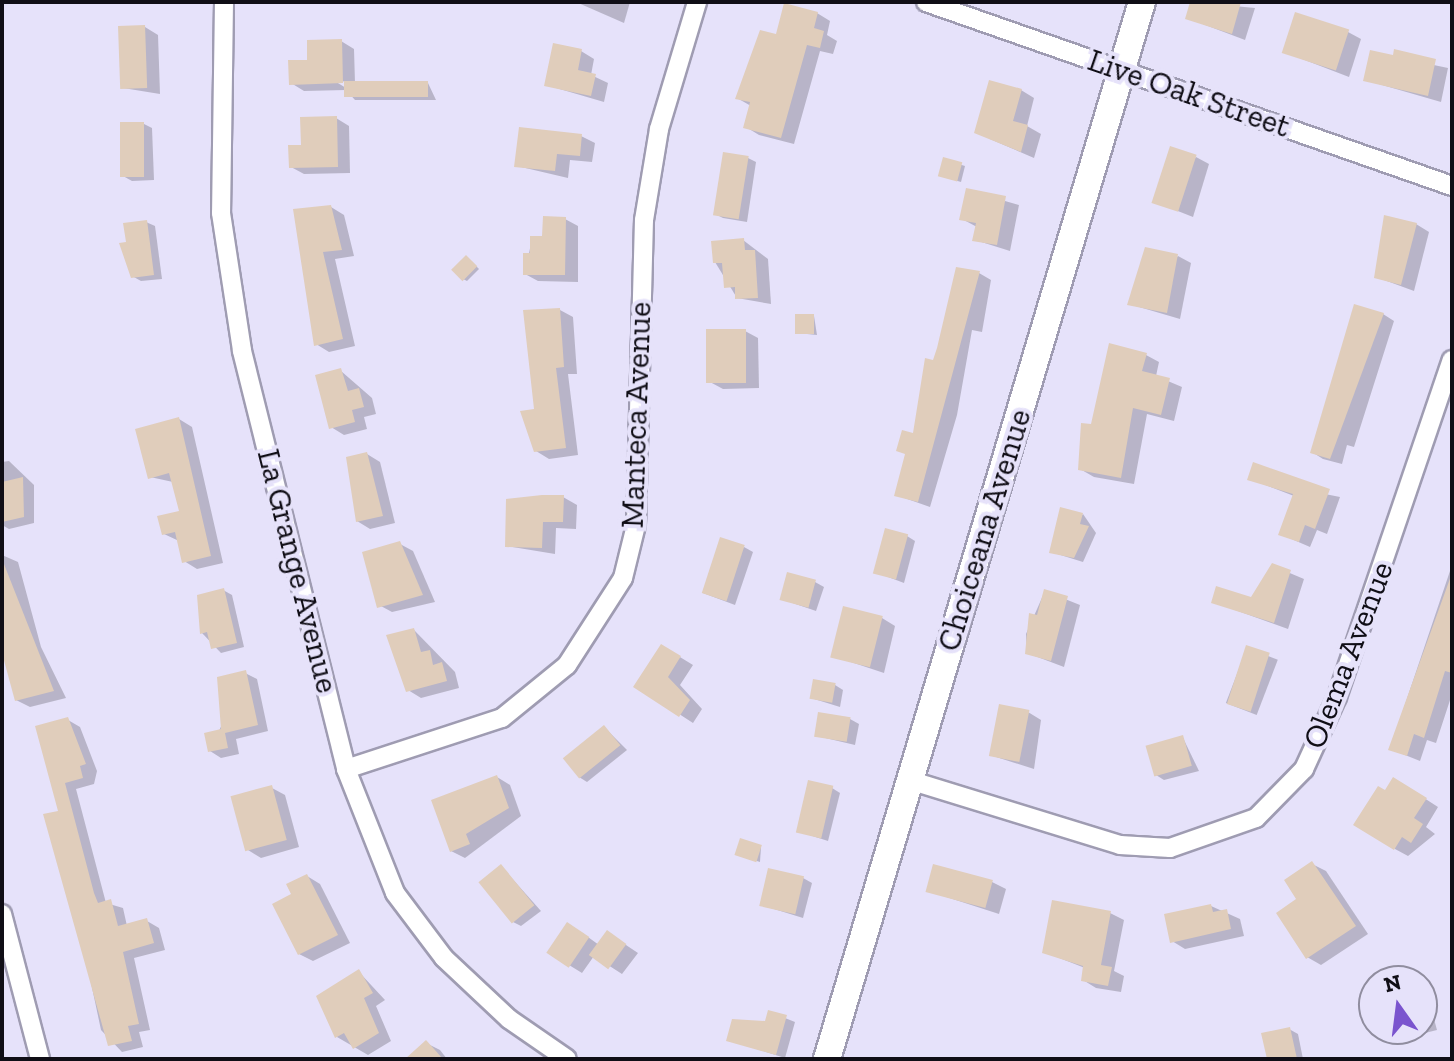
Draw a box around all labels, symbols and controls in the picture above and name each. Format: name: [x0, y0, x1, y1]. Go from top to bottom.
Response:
street label: Live Oak Street: [1083, 41, 1295, 145]
street label: Manteca Avenue: [613, 301, 659, 529]
street label: Choiceana Avenue: [929, 404, 1039, 656]
street label: La Grange Avenue: [249, 445, 347, 697]
street label: Olema Avenue: [1295, 556, 1401, 754]
north arrow: [1358, 965, 1438, 1045]
text: N: [1381, 968, 1404, 998]

